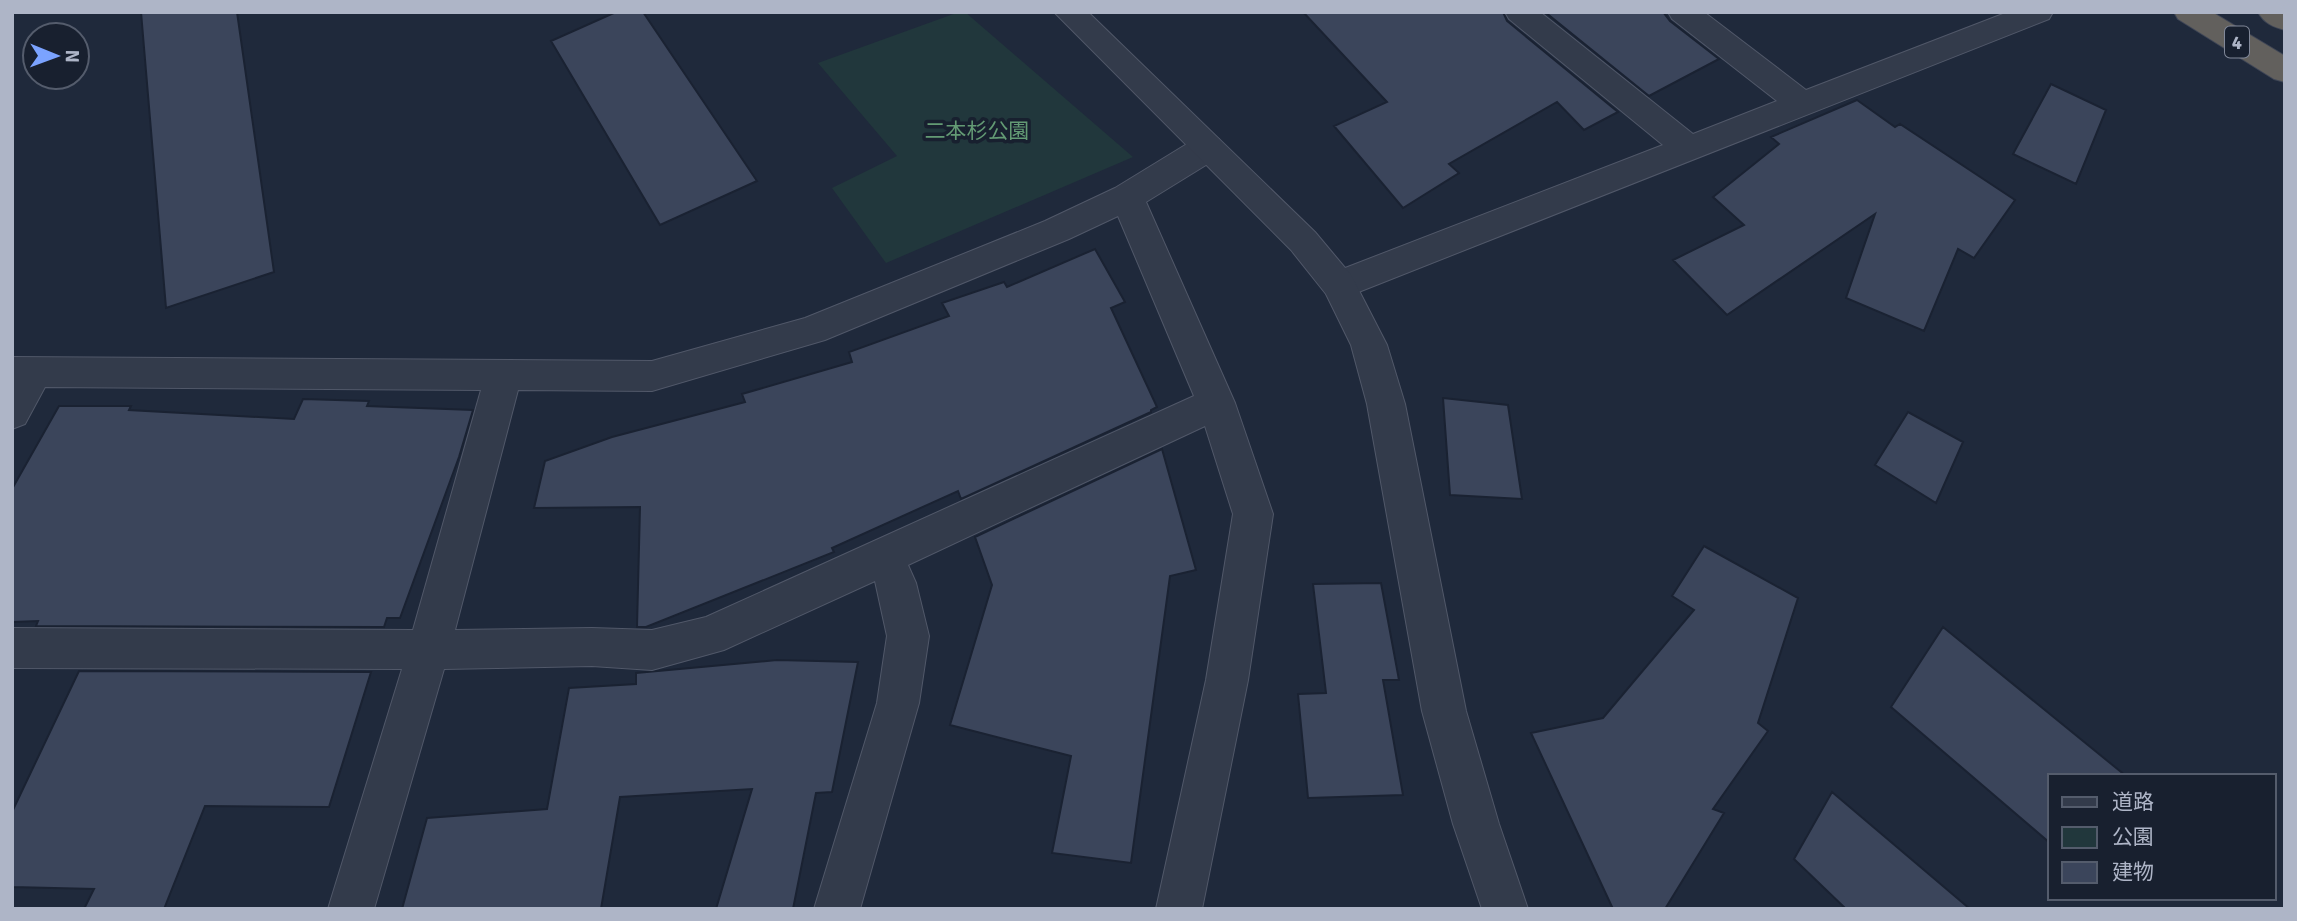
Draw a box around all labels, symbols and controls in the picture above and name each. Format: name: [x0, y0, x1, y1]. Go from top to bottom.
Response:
north arrow: [21, 21, 91, 91]
road number: 4: [2225, 26, 2249, 58]
text: N: [60, 49, 84, 63]
park label: 二本杉公園: [925, 118, 1030, 144]
legend: [2048, 774, 2276, 900]
text: 道路: [2112, 789, 2154, 815]
text: 公園: [2112, 824, 2154, 850]
text: 建物: [2112, 859, 2154, 885]

